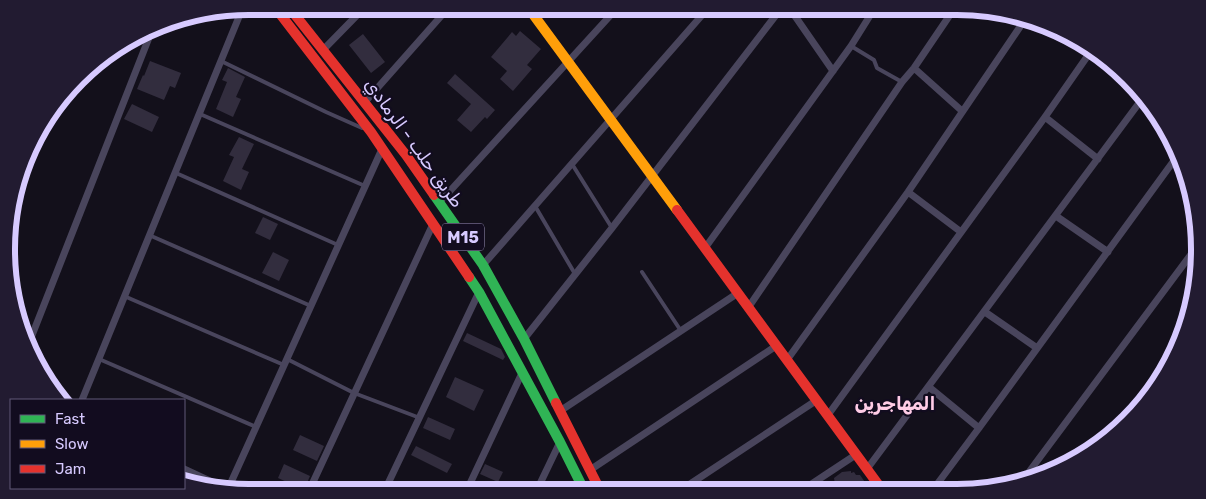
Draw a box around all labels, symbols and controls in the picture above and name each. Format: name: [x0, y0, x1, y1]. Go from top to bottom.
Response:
street label: طريق حلب - الرمادي: [359, 74, 468, 213]
road number: M15: [442, 223, 484, 250]
district label: المهاجرين: [855, 392, 935, 415]
legend: [10, 399, 185, 489]
text: Fast: [55, 410, 85, 428]
text: Slow: [55, 435, 88, 453]
text: Jam: [55, 460, 86, 478]

